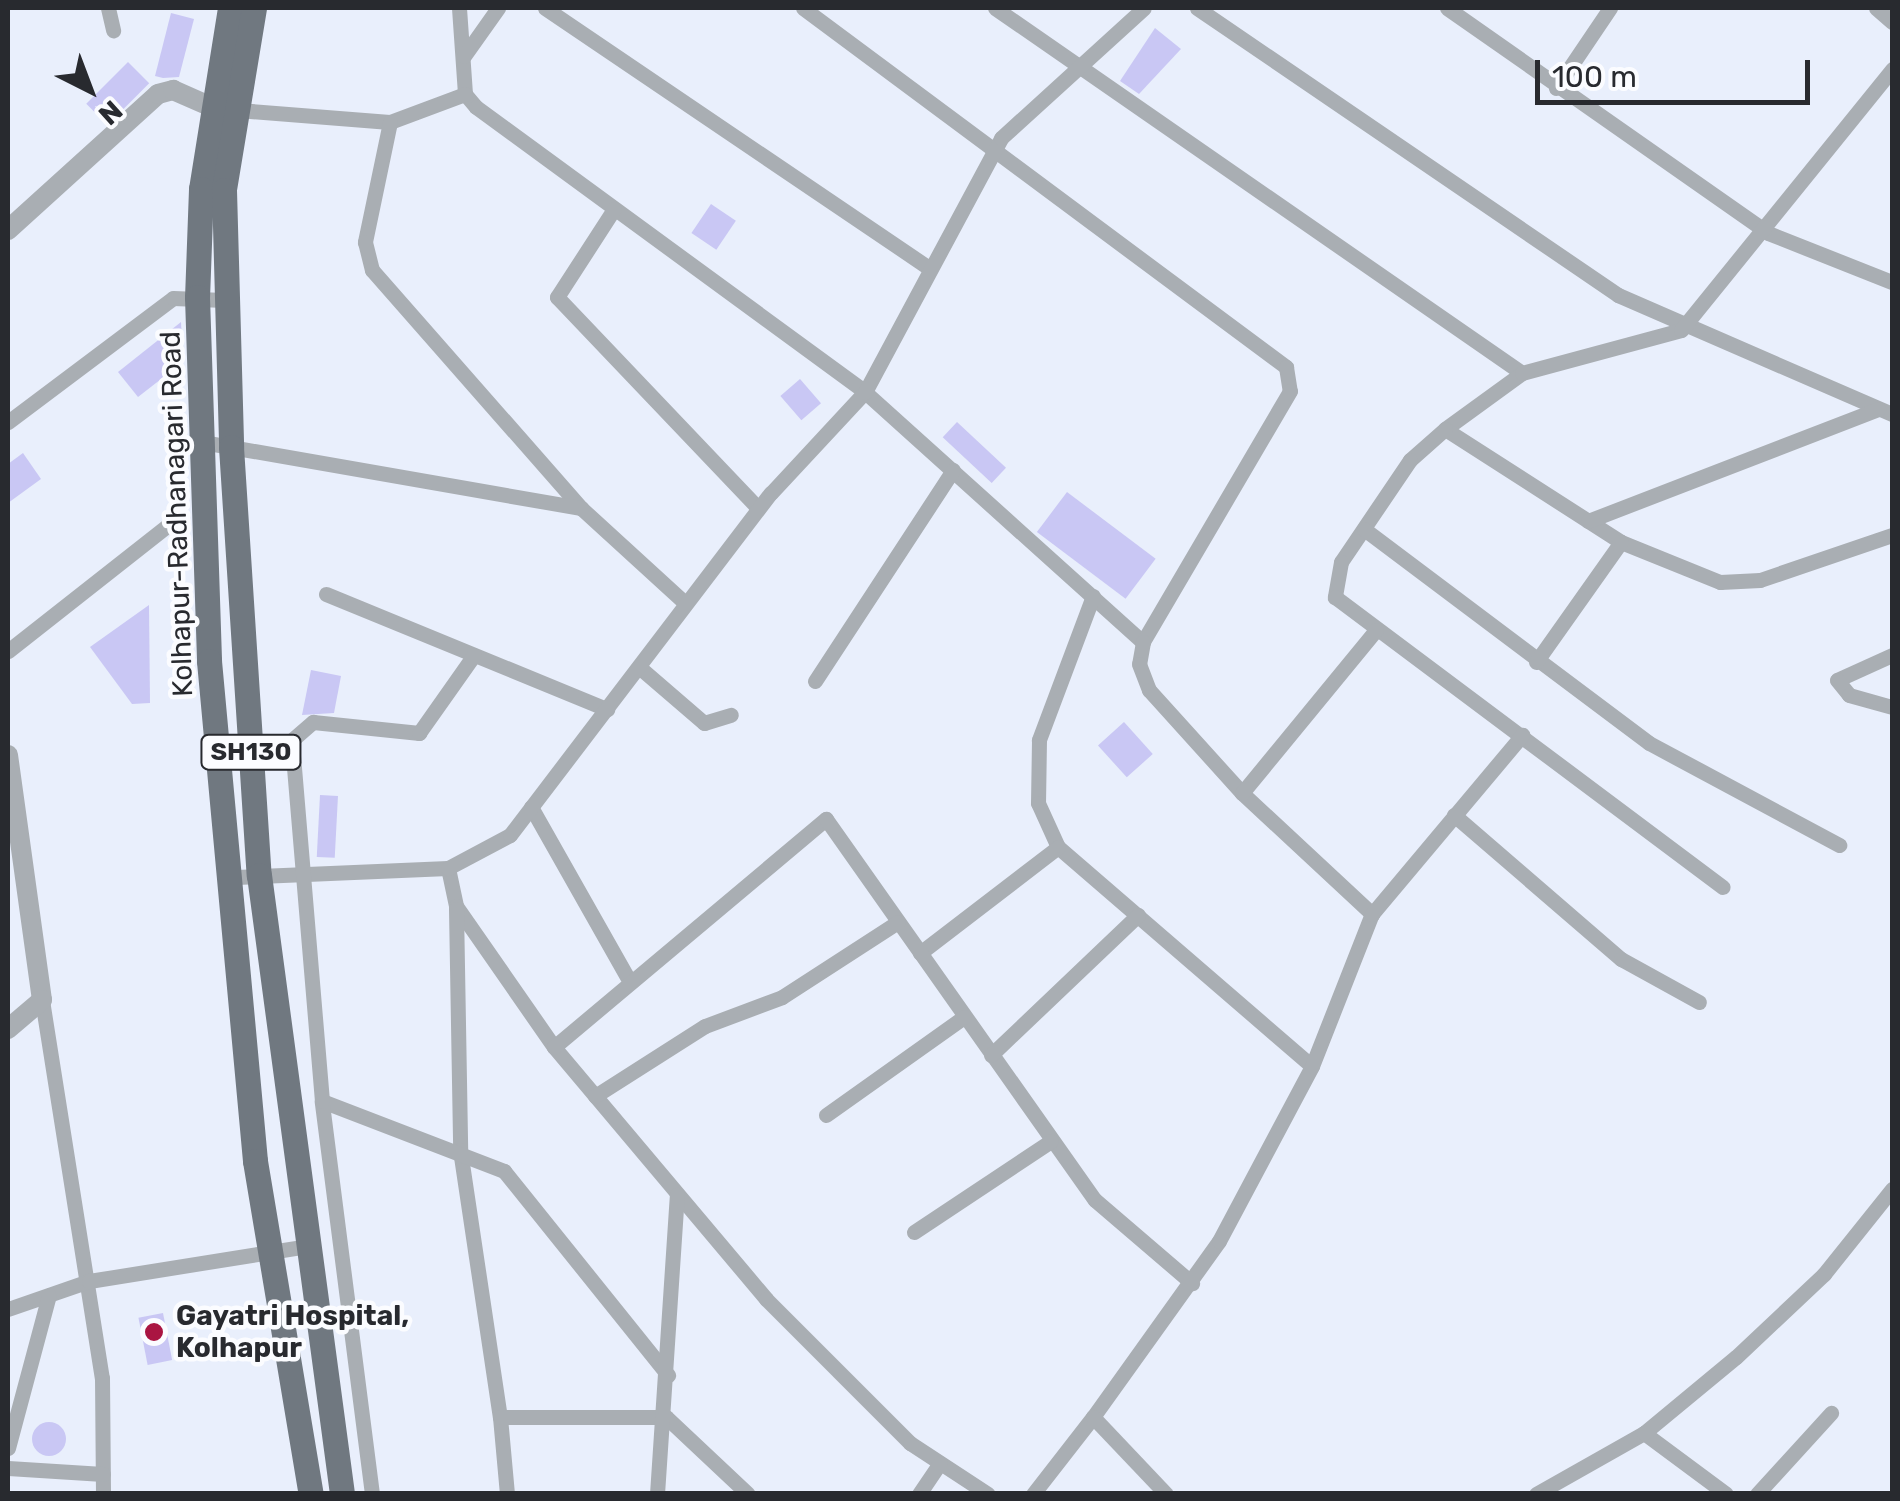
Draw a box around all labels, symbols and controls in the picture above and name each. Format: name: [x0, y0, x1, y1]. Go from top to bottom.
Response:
north arrow: [40, 40, 140, 140]
scale bar: [1540, 40, 1815, 102]
text: 100 m: [1552, 59, 1637, 95]
text: N: [92, 94, 129, 132]
street label: Kolhapur-Radhanagari Road: [154, 331, 200, 697]
road number: SH130: [198, 732, 304, 772]
place label: Gayatri Hospital, Kolhapur: [176, 1299, 409, 1365]
marker: Gayatri Hospital, Kolhapur: [141, 1319, 167, 1345]

